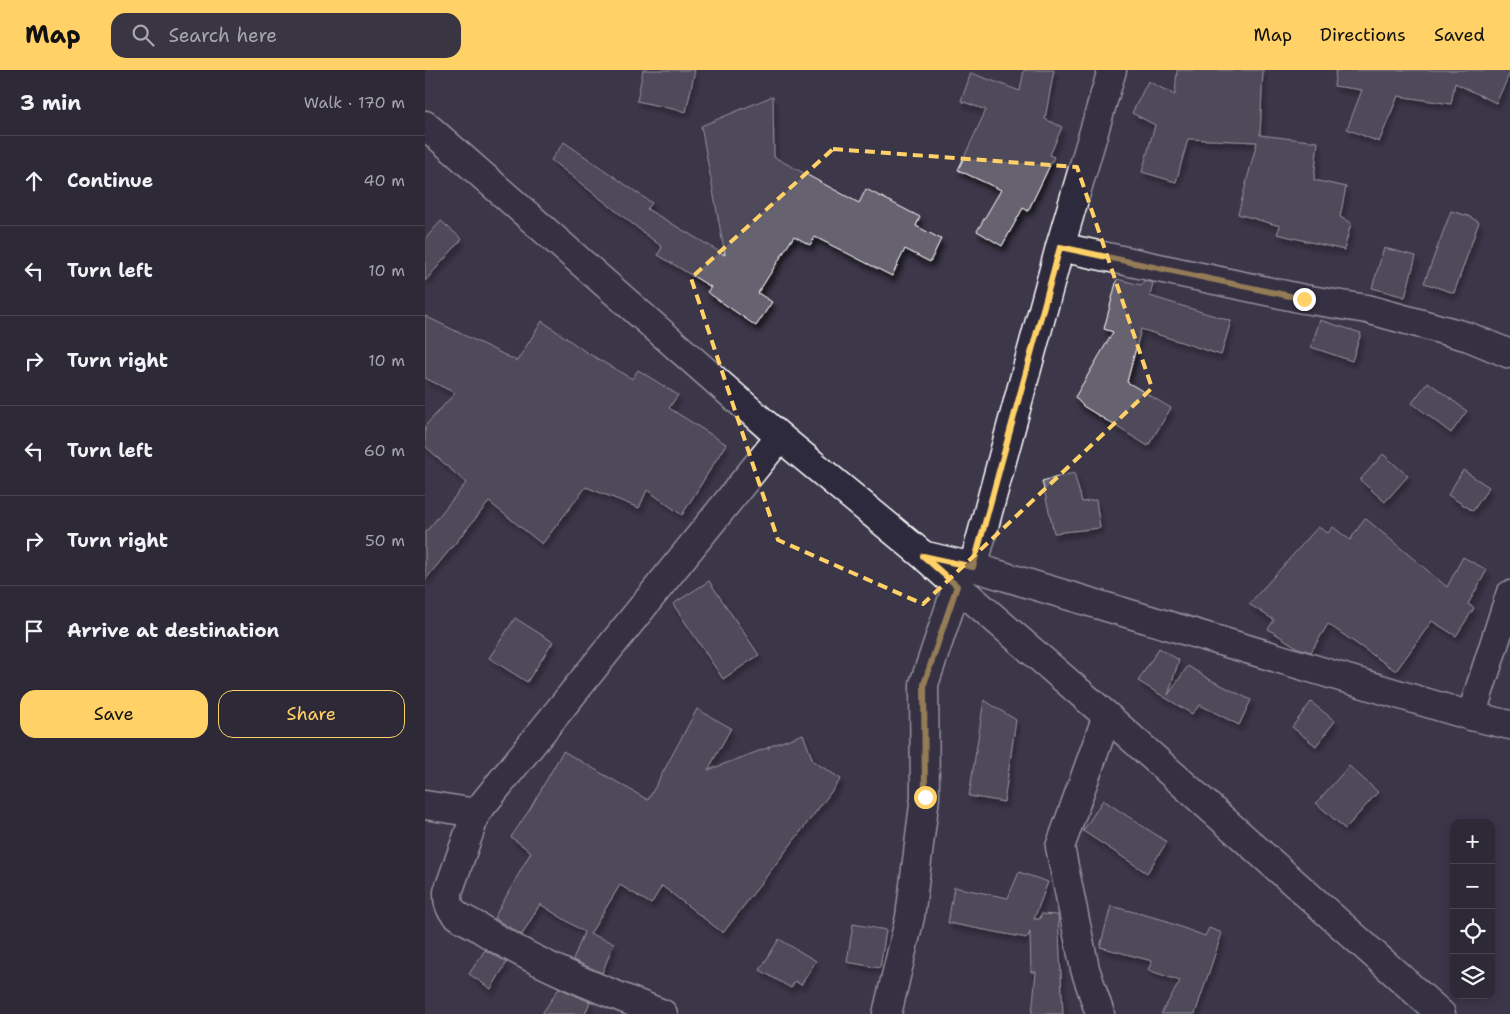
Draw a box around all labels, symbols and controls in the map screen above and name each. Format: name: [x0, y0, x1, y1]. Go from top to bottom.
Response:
search box: [111, 13, 461, 58]
text: Map: [25, 19, 81, 51]
icon: search: [129, 21, 157, 49]
text: Search here: [169, 23, 277, 48]
text: Map: [1254, 23, 1292, 47]
text: Directions: [1320, 23, 1406, 47]
text: Saved: [1434, 23, 1485, 47]
text: 3 min: [20, 89, 81, 117]
text: Walk · 170 m: [304, 92, 405, 113]
icon: ahead: [20, 167, 48, 195]
text: Continue: [67, 168, 153, 193]
text: 40 m: [363, 170, 405, 191]
icon: left: [20, 257, 48, 285]
text: Turn left: [67, 258, 153, 283]
text: 10 m: [368, 260, 405, 281]
route end: [1293, 288, 1316, 311]
icon: right: [20, 347, 48, 375]
text: Turn right: [67, 348, 168, 373]
text: 10 m: [368, 350, 405, 371]
icon: left: [20, 437, 48, 465]
text: Turn left: [67, 438, 153, 463]
text: 60 m: [364, 440, 405, 461]
icon: right: [20, 527, 48, 555]
text: Turn right: [67, 528, 168, 553]
text: 50 m: [365, 530, 405, 551]
icon: arrive: [20, 617, 48, 645]
text: Arrive at destination: [67, 618, 279, 643]
button: Save: [20, 690, 208, 738]
button: Share: [218, 690, 405, 738]
route start: [914, 786, 937, 809]
map controls: [1450, 819, 1495, 999]
button: +: [1450, 819, 1495, 864]
button: −: [1450, 864, 1495, 909]
button: locate: [1450, 909, 1495, 954]
button: layers: [1450, 954, 1495, 999]

